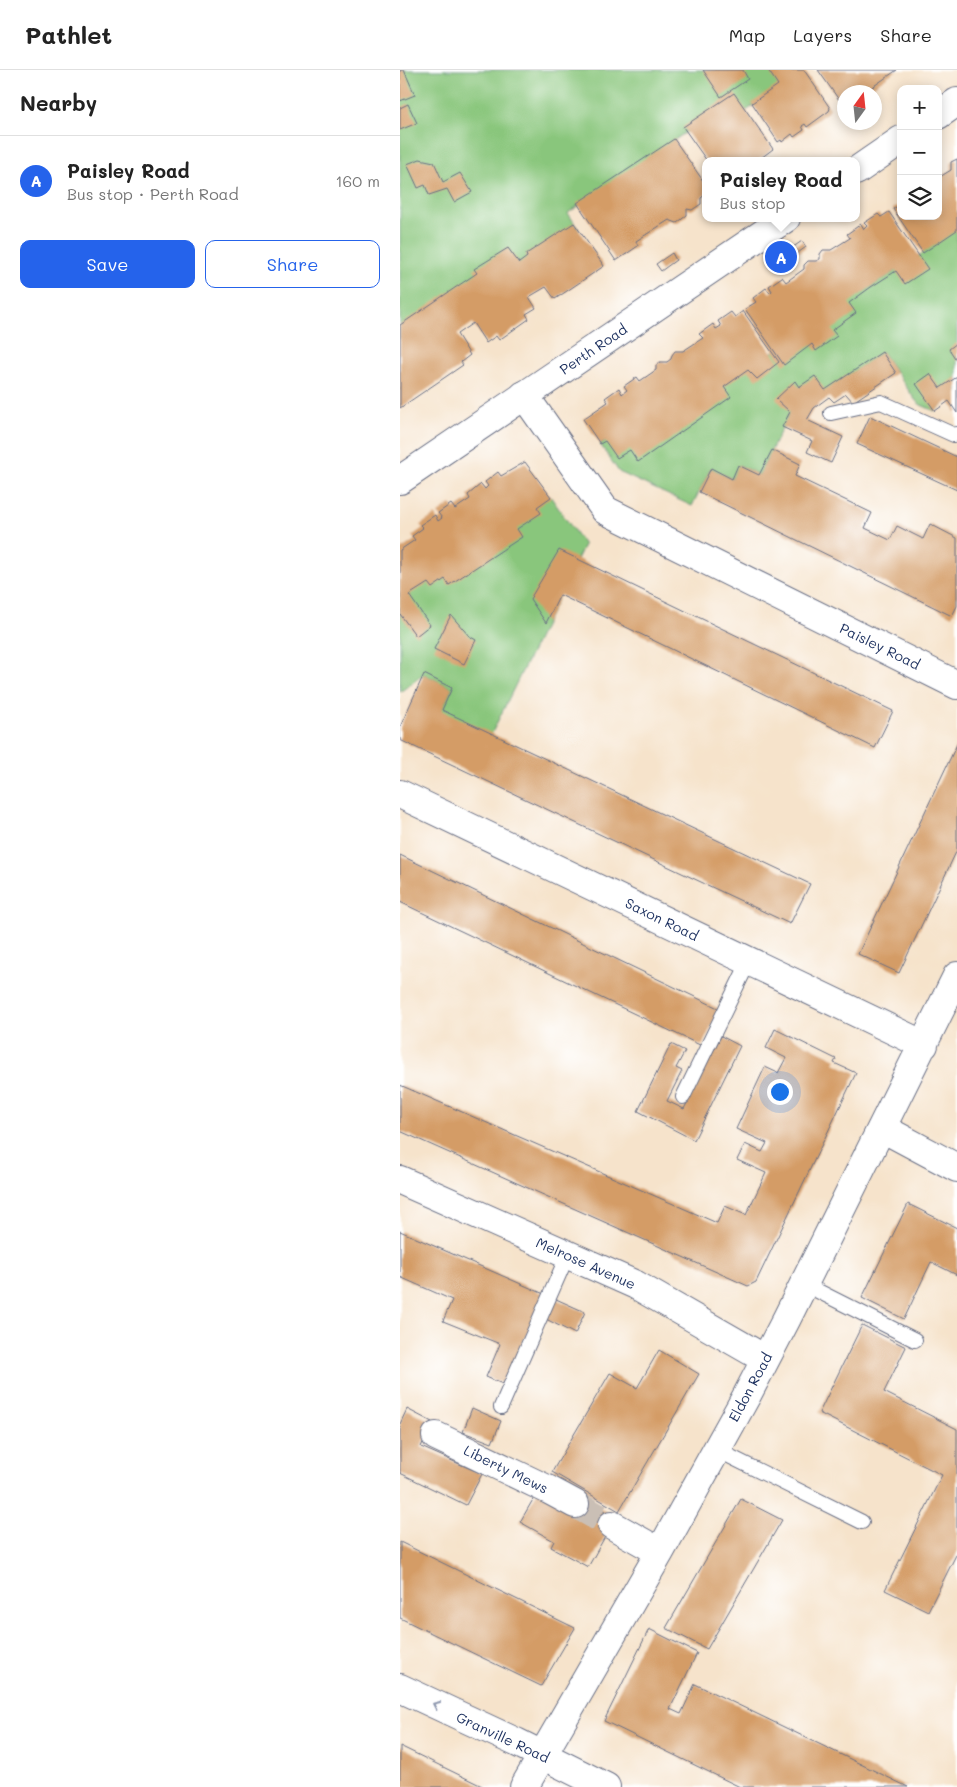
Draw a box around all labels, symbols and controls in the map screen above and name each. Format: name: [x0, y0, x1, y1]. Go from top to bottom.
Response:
text: Pathlet: [25, 19, 112, 50]
text: Map: [729, 23, 765, 47]
text: Layers: [793, 23, 852, 47]
text: Share: [880, 23, 932, 47]
north arrow: [837, 85, 882, 130]
map controls: [897, 85, 942, 220]
button: +: [897, 85, 942, 130]
text: Nearby: [20, 89, 97, 116]
button: −: [897, 130, 942, 175]
popup: [702, 157, 860, 222]
text: Paisley Road: [67, 158, 190, 183]
text: Paisley Road: [720, 167, 842, 192]
text: A: [30, 170, 42, 191]
text: 160 m: [335, 170, 380, 191]
button: layers: [897, 175, 942, 220]
text: Bus stop · Perth Road: [67, 183, 239, 204]
text: Bus stop: [720, 192, 785, 213]
pin: A: [765, 238, 797, 276]
button: Save: [20, 240, 195, 288]
button: Share: [205, 240, 380, 288]
street label: Perth Road: [555, 319, 631, 379]
street label: Paisley Road: [837, 618, 923, 674]
street label: Saxon Road: [622, 893, 702, 945]
your location: [767, 1079, 793, 1105]
street label: Melrose Avenue: [533, 1233, 639, 1293]
street label: Eldon Road: [724, 1349, 776, 1425]
street label: Liberty Mews: [461, 1440, 551, 1498]
one-way arrow: [432, 1700, 441, 1711]
street label: Granville Road: [453, 1707, 553, 1767]

